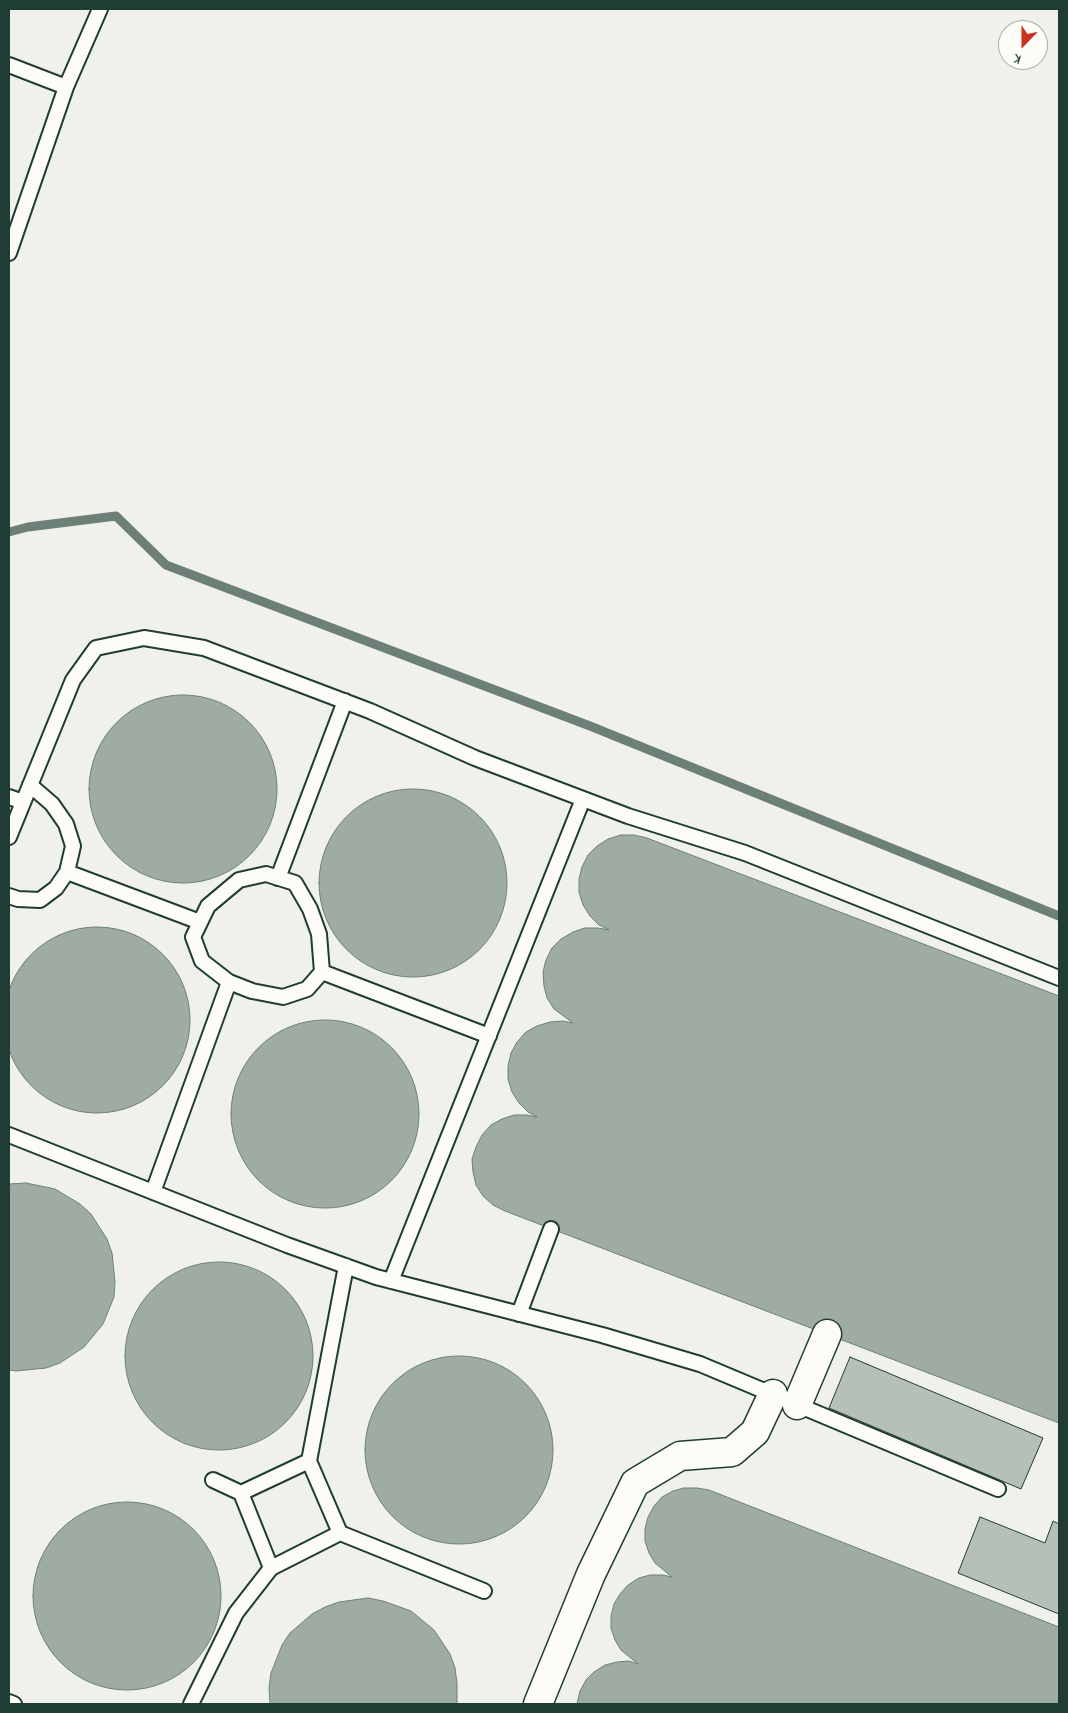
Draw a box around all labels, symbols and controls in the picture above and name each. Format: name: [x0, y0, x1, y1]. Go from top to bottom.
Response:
north arrow: [998, 20, 1048, 70]
text: K: [1010, 47, 1025, 69]

